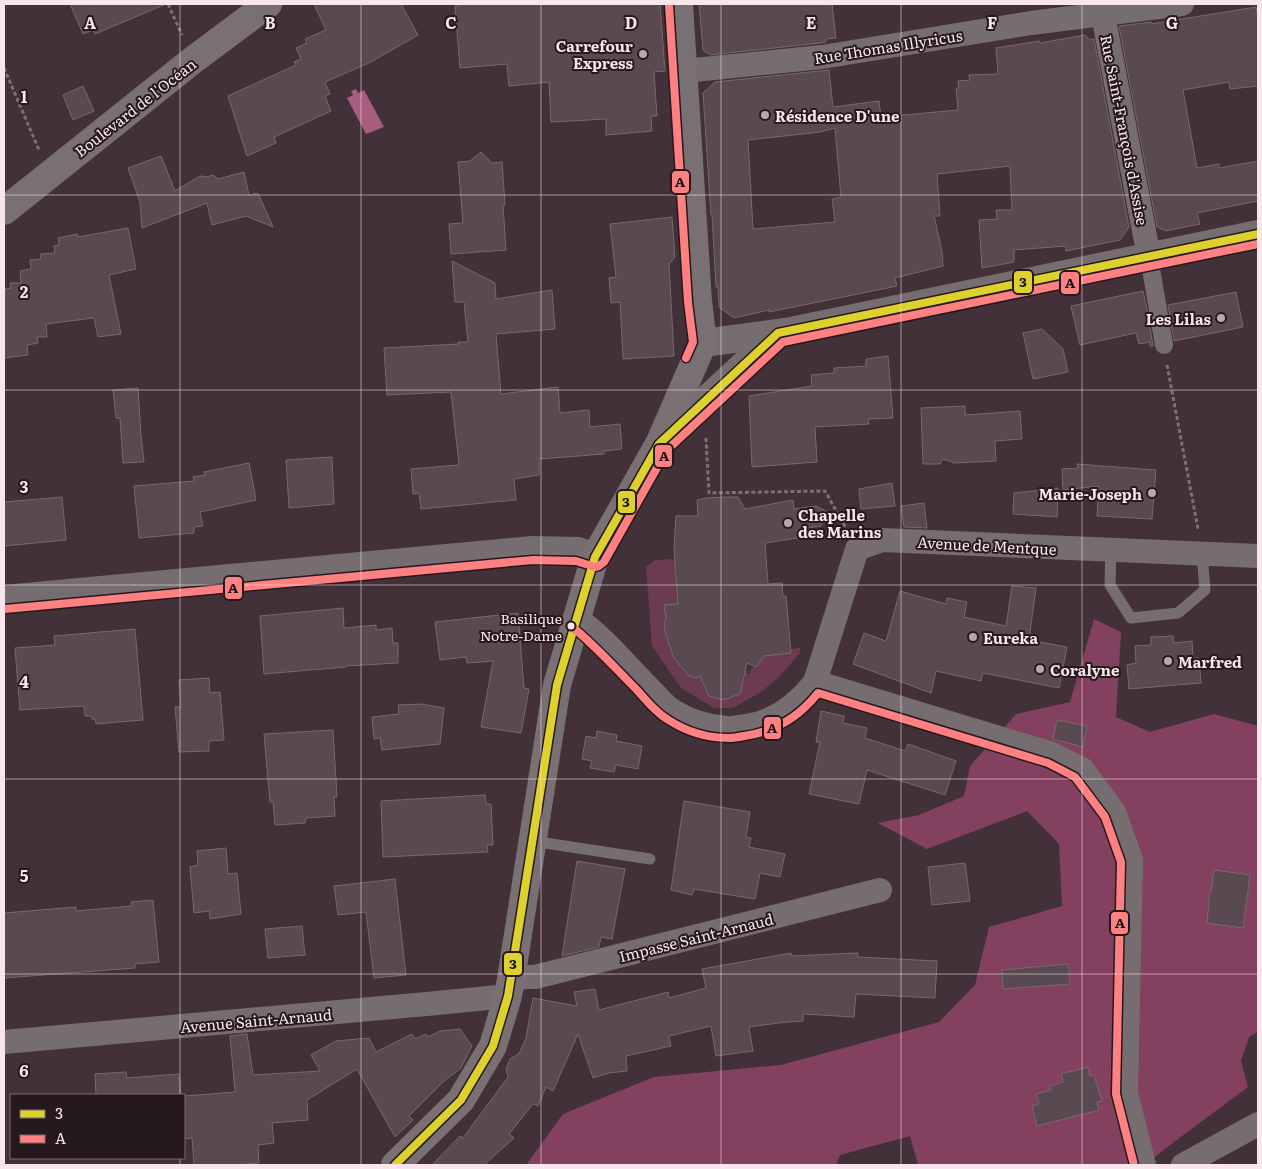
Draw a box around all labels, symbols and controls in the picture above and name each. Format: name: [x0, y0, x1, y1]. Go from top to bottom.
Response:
text: A: [84, 10, 96, 34]
text: B: [264, 10, 276, 34]
text: C: [445, 10, 457, 34]
text: D: [625, 10, 637, 34]
text: E: [806, 10, 817, 34]
text: F: [987, 10, 997, 34]
text: G: [1166, 10, 1178, 34]
street label: Rue Thomas Illyricus: [812, 23, 964, 69]
street label: Rue Saint-François d'Assise: [1095, 33, 1155, 227]
place label: Carrefour Express: [556, 34, 634, 74]
marker: Carrefour Express: [637, 48, 649, 60]
street label: Boulevard de l'Océan: [69, 52, 201, 162]
text: 1: [21, 84, 28, 108]
place label: Résidence D'une: [775, 104, 900, 127]
marker: Résidence D'une: [759, 109, 771, 121]
line badge: A: [671, 170, 690, 194]
text: A: [675, 171, 686, 191]
line badge: 3: [1013, 270, 1033, 294]
text: 3: [1019, 271, 1027, 291]
line badge: A: [1060, 271, 1080, 295]
text: A: [1065, 272, 1076, 292]
text: 2: [20, 279, 29, 303]
place label: Les Lilas: [1146, 307, 1212, 330]
marker: Les Lilas: [1215, 312, 1227, 324]
line badge: A: [654, 444, 673, 468]
text: A: [659, 445, 670, 465]
text: 3: [20, 474, 29, 498]
place label: Marie-Joseph: [1039, 482, 1142, 505]
marker: Marie-Joseph: [1146, 487, 1158, 499]
line badge: 3: [617, 490, 636, 514]
text: 3: [622, 491, 630, 511]
place label: Chapelle des Marins: [798, 503, 882, 543]
marker: Chapelle des Marins: [782, 517, 794, 529]
street label: Avenue de Mentque: [917, 530, 1057, 560]
line badge: A: [224, 576, 243, 600]
text: A: [228, 577, 239, 597]
place label: Basilique Notre-Dame: [480, 608, 562, 645]
marker: Basilique Notre-Dame: [566, 621, 576, 631]
place label: Eureka: [983, 626, 1038, 649]
marker: Eureka: [967, 631, 979, 643]
place label: Marfred: [1178, 650, 1242, 673]
marker: Marfred: [1162, 655, 1174, 667]
place label: Coralyne: [1050, 658, 1120, 681]
marker: Coralyne: [1034, 663, 1046, 675]
text: 4: [19, 669, 29, 693]
line badge: A: [763, 716, 782, 740]
text: A: [767, 717, 778, 737]
text: 5: [20, 863, 29, 887]
street label: Impasse Saint-Arnaud: [616, 907, 776, 967]
line badge: A: [1110, 911, 1129, 935]
text: A: [1115, 912, 1126, 932]
line badge: 3: [503, 952, 523, 976]
text: 3: [509, 953, 517, 973]
street label: Avenue Saint-Arnaud: [179, 1002, 333, 1038]
text: 6: [19, 1058, 29, 1082]
legend: [10, 1094, 185, 1159]
text: 3: [55, 1101, 63, 1124]
text: A: [55, 1126, 66, 1149]

